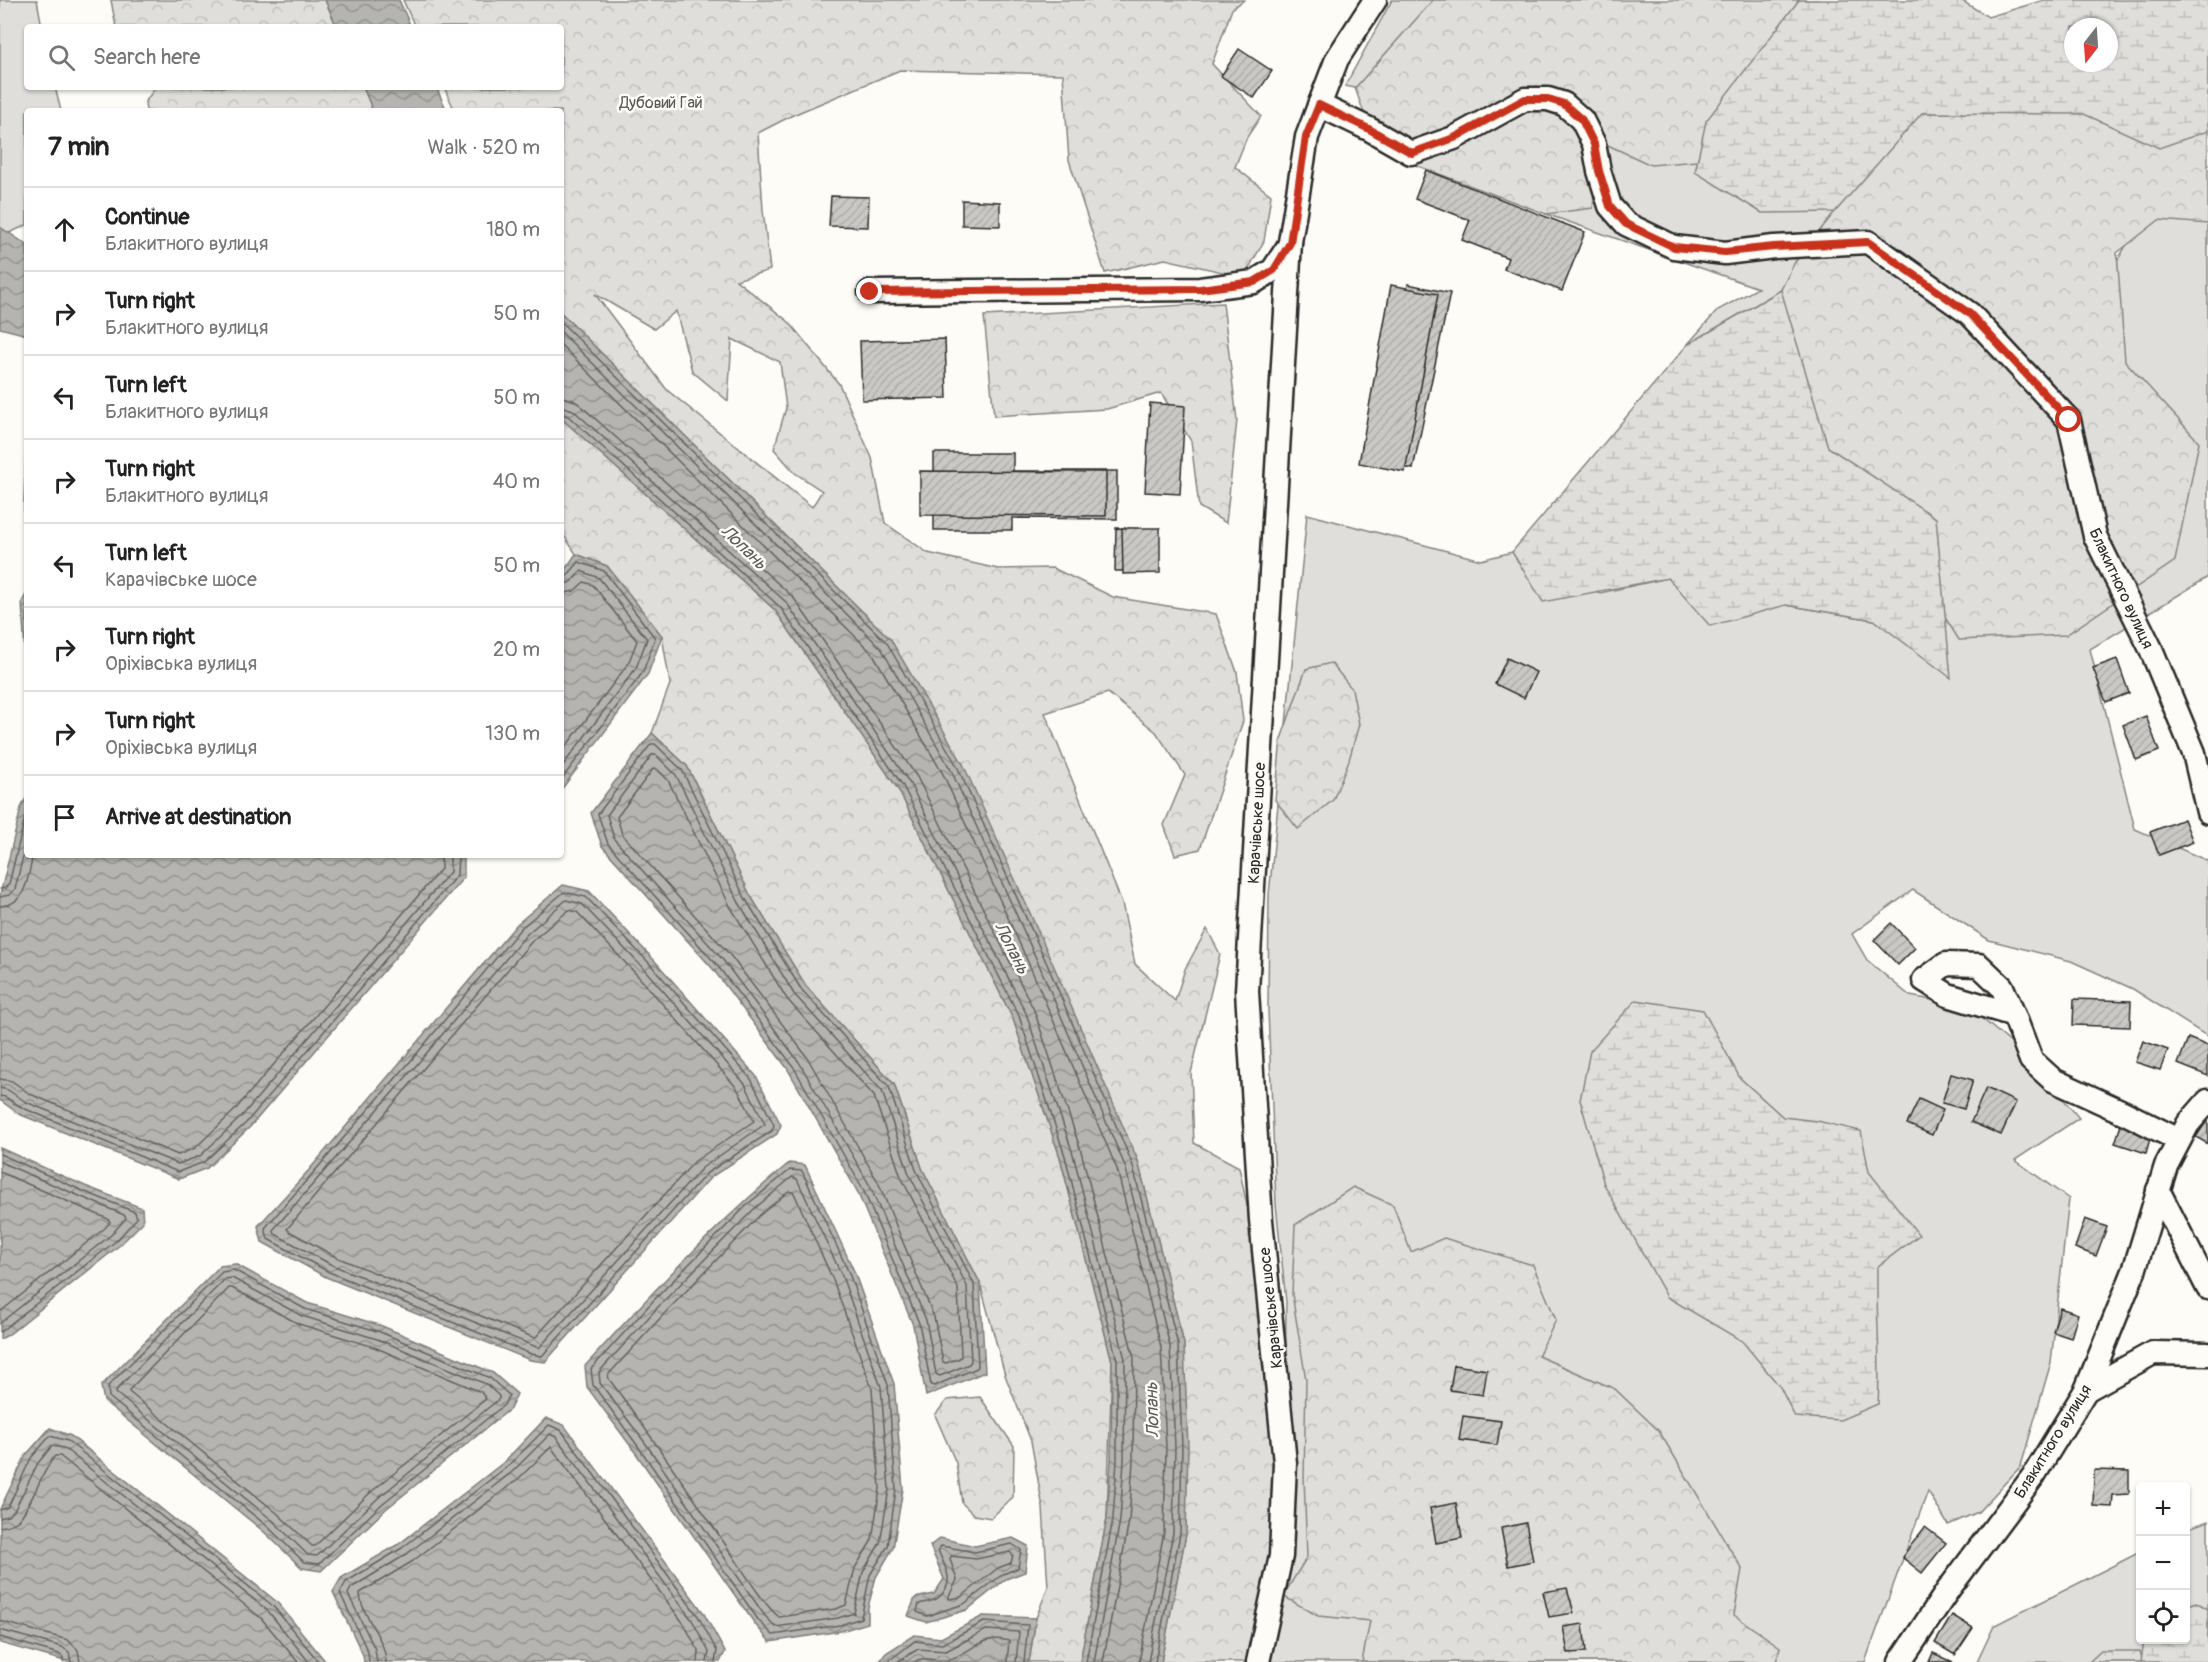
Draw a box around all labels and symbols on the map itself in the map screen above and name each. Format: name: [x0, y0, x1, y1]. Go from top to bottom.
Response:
north arrow: [2064, 18, 2118, 72]
park label: Дубовий Гай: [618, 93, 703, 113]
route end: [856, 278, 882, 304]
route start: [2055, 406, 2081, 432]
water label: Лопань: [716, 520, 772, 575]
street label: Блакитного вулиця: [2084, 525, 2158, 652]
street label: Карачівське шосе: [1244, 762, 1270, 884]
water label: Лопань: [989, 918, 1035, 979]
street label: Карачівське шосе: [1255, 1246, 1287, 1369]
water label: Лопань: [1140, 1381, 1165, 1438]
street label: Блакитного вулиця: [2010, 1381, 2096, 1502]

